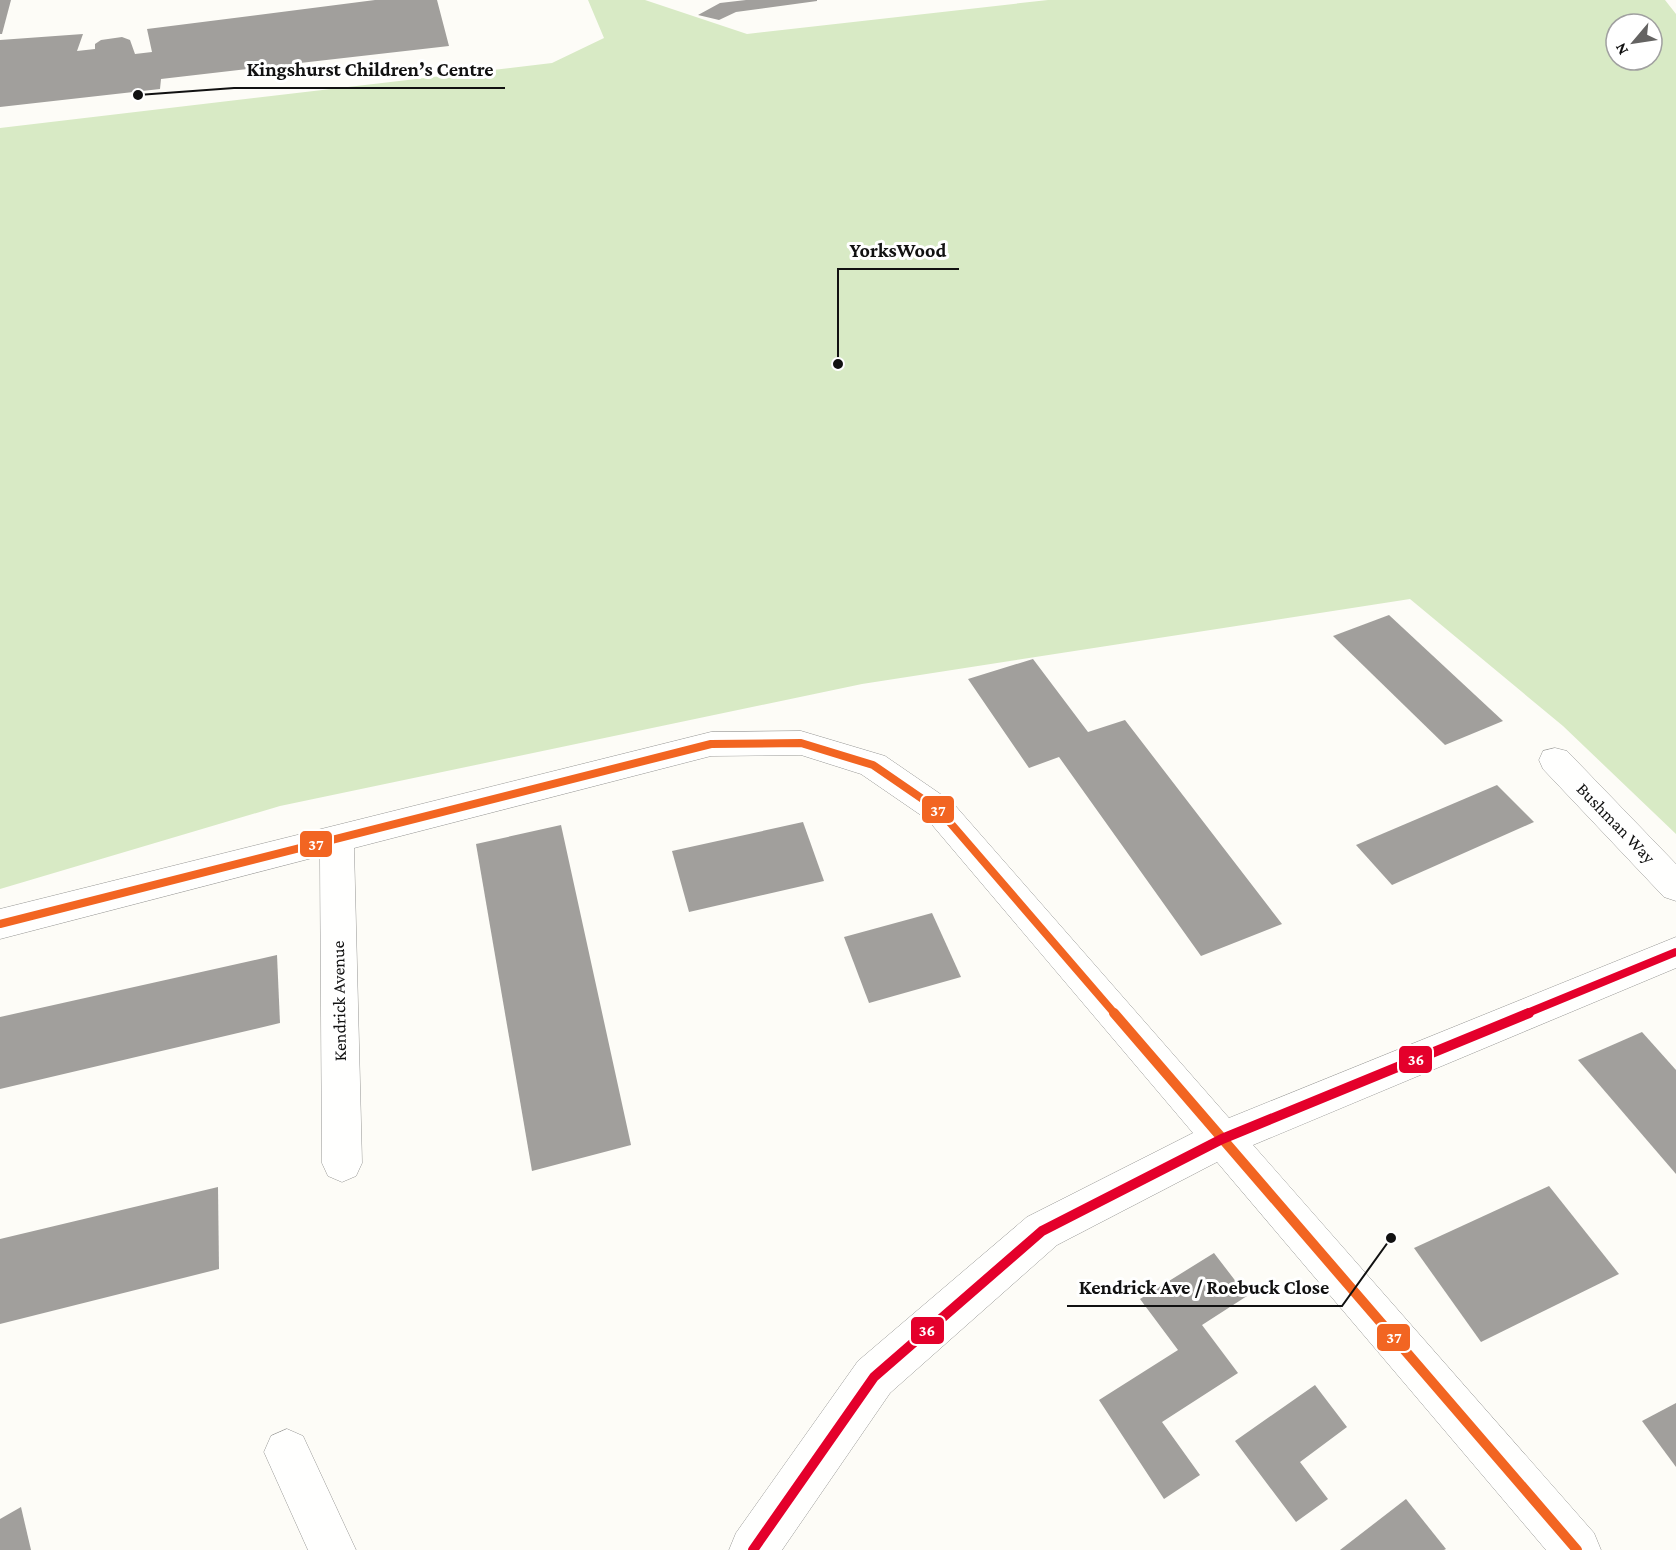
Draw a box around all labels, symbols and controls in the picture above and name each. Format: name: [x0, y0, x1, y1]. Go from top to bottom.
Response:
north arrow: [1604, 12, 1664, 72]
text: N: [1611, 40, 1631, 58]
callout: Kingshurst Children’s Centre: [234, 50, 505, 88]
text: Kingshurst Children’s Centre: [247, 58, 493, 80]
callout: YorksWood: [838, 231, 959, 269]
text: YorksWood: [850, 239, 946, 261]
street label: Bushman Way: [1573, 779, 1660, 868]
line badge: 37: [921, 795, 955, 824]
text: 37: [930, 802, 946, 819]
line badge: 37: [299, 830, 333, 858]
text: 37: [308, 836, 324, 853]
street label: Kendrick Avenue: [328, 940, 350, 1061]
line badge: 36: [1398, 1045, 1433, 1074]
text: 36: [1408, 1051, 1424, 1068]
callout: Kendrick Ave / Roebuck Close: [1067, 1268, 1342, 1306]
text: Kendrick Ave / Roebuck Close: [1079, 1276, 1329, 1298]
line badge: 36: [910, 1316, 945, 1345]
text: 36: [919, 1322, 935, 1339]
line badge: 37: [1376, 1323, 1411, 1352]
text: 37: [1386, 1329, 1402, 1346]

